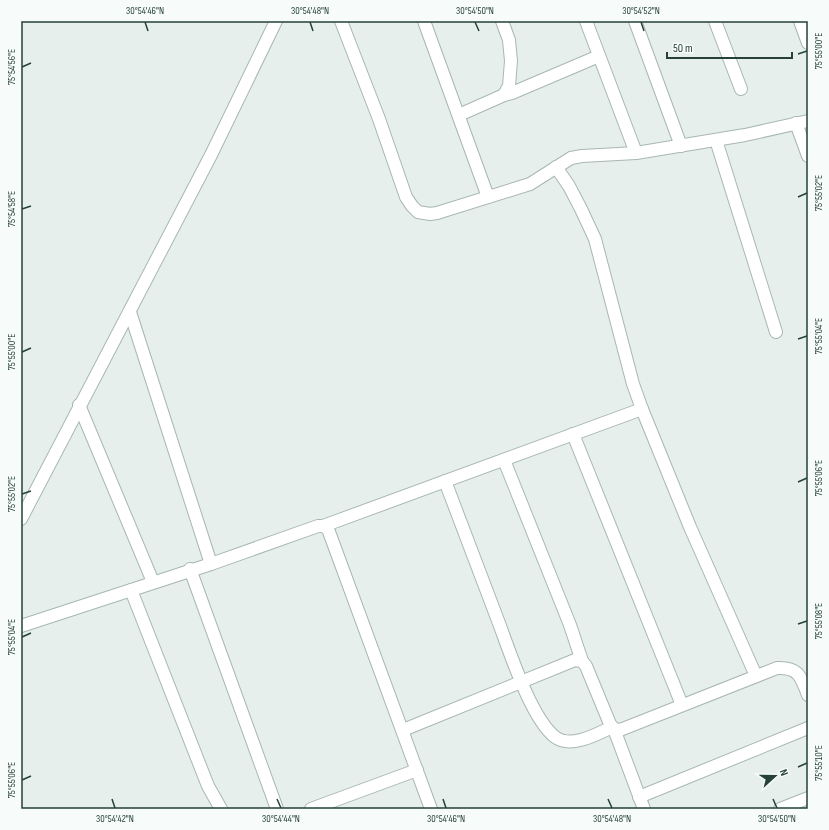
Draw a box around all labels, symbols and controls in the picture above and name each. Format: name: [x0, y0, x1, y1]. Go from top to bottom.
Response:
text: 30°54'46"N: [126, 5, 164, 17]
text: 30°54'48"N: [291, 5, 329, 17]
text: 30°54'50"N: [456, 5, 494, 17]
text: 30°54'52"N: [622, 5, 660, 17]
text: 75°55'00"E: [813, 33, 825, 69]
scale bar: [667, 34, 792, 60]
text: 50 m: [673, 41, 693, 56]
text: 75°54'56"E: [6, 49, 18, 85]
text: 75°55'02"E: [813, 175, 825, 211]
text: 75°54'58"E: [6, 191, 18, 227]
text: 75°55'04"E: [813, 318, 825, 354]
text: 75°55'00"E: [6, 334, 18, 370]
text: 75°55'06"E: [813, 460, 825, 496]
text: 75°55'02"E: [6, 476, 18, 512]
text: 75°55'08"E: [813, 603, 825, 639]
text: 75°55'04"E: [6, 619, 18, 655]
text: 75°55'10"E: [813, 745, 825, 781]
north arrow: [755, 756, 795, 796]
text: 75°55'06"E: [6, 762, 18, 798]
text: N: [777, 768, 791, 778]
text: 30°54'42"N: [96, 813, 134, 825]
text: 30°54'44"N: [262, 813, 300, 825]
text: 30°54'46"N: [427, 813, 465, 825]
text: 30°54'48"N: [593, 813, 631, 825]
text: 30°54'50"N: [758, 813, 796, 825]

